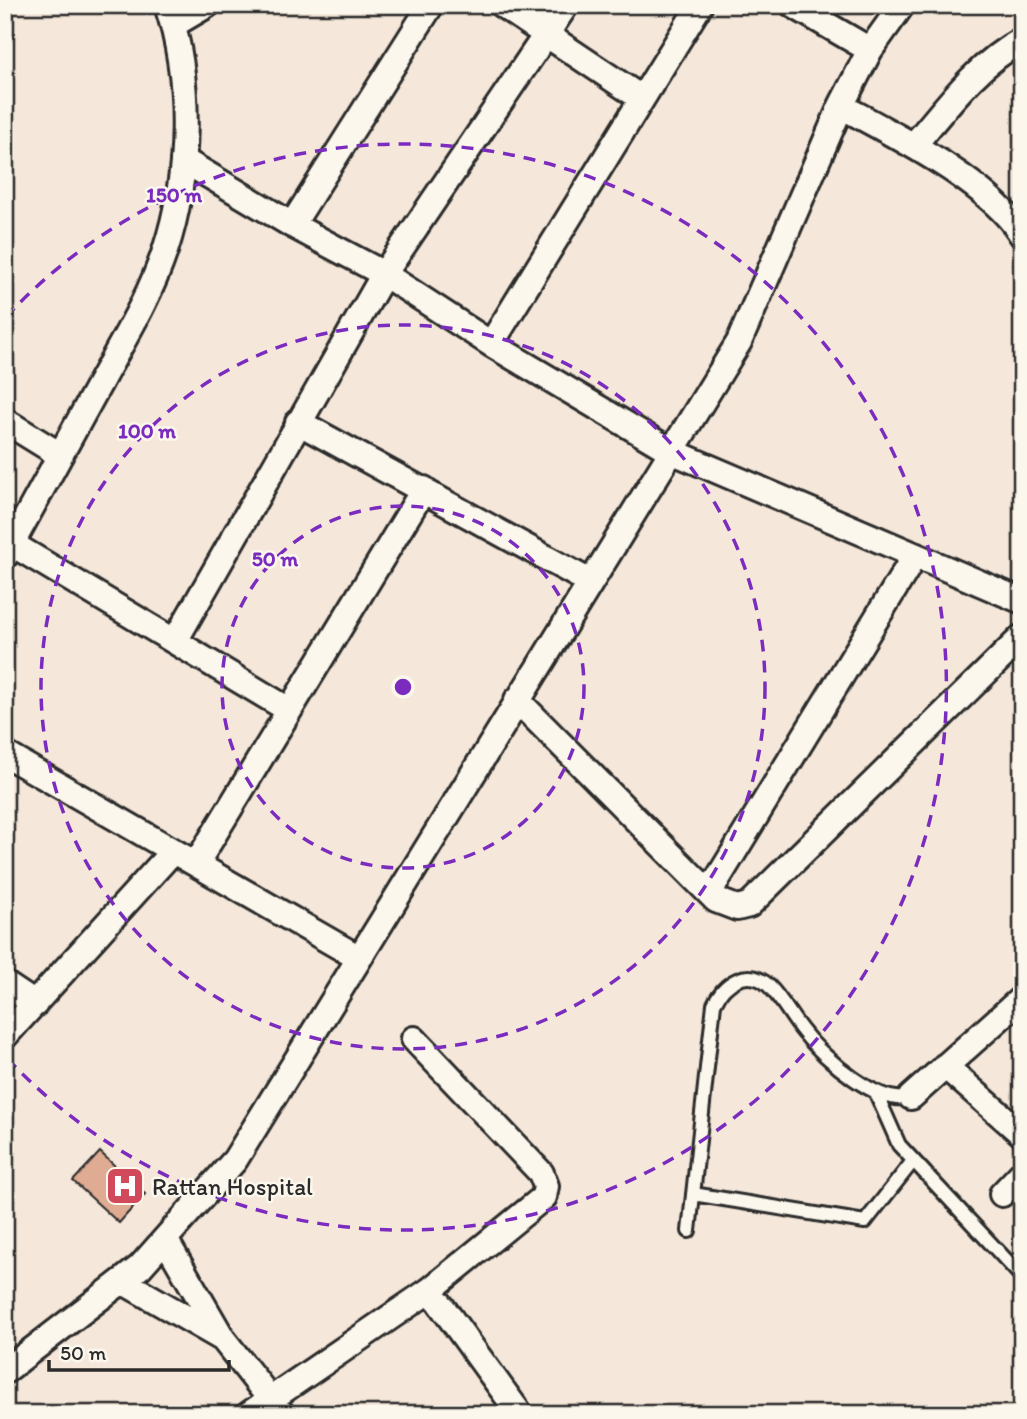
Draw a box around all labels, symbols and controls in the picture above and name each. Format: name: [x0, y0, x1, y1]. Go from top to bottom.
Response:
text: 150 m: [146, 182, 202, 207]
text: 100 m: [118, 418, 176, 443]
text: 50 m: [252, 546, 299, 571]
centre of rings: [391, 675, 415, 699]
hospital icon: Rattan Hospital: [104, 1165, 146, 1207]
place label: Rattan Hospital: [152, 1172, 313, 1201]
scale bar: [49, 1328, 229, 1372]
text: 50 m: [60, 1340, 107, 1365]

